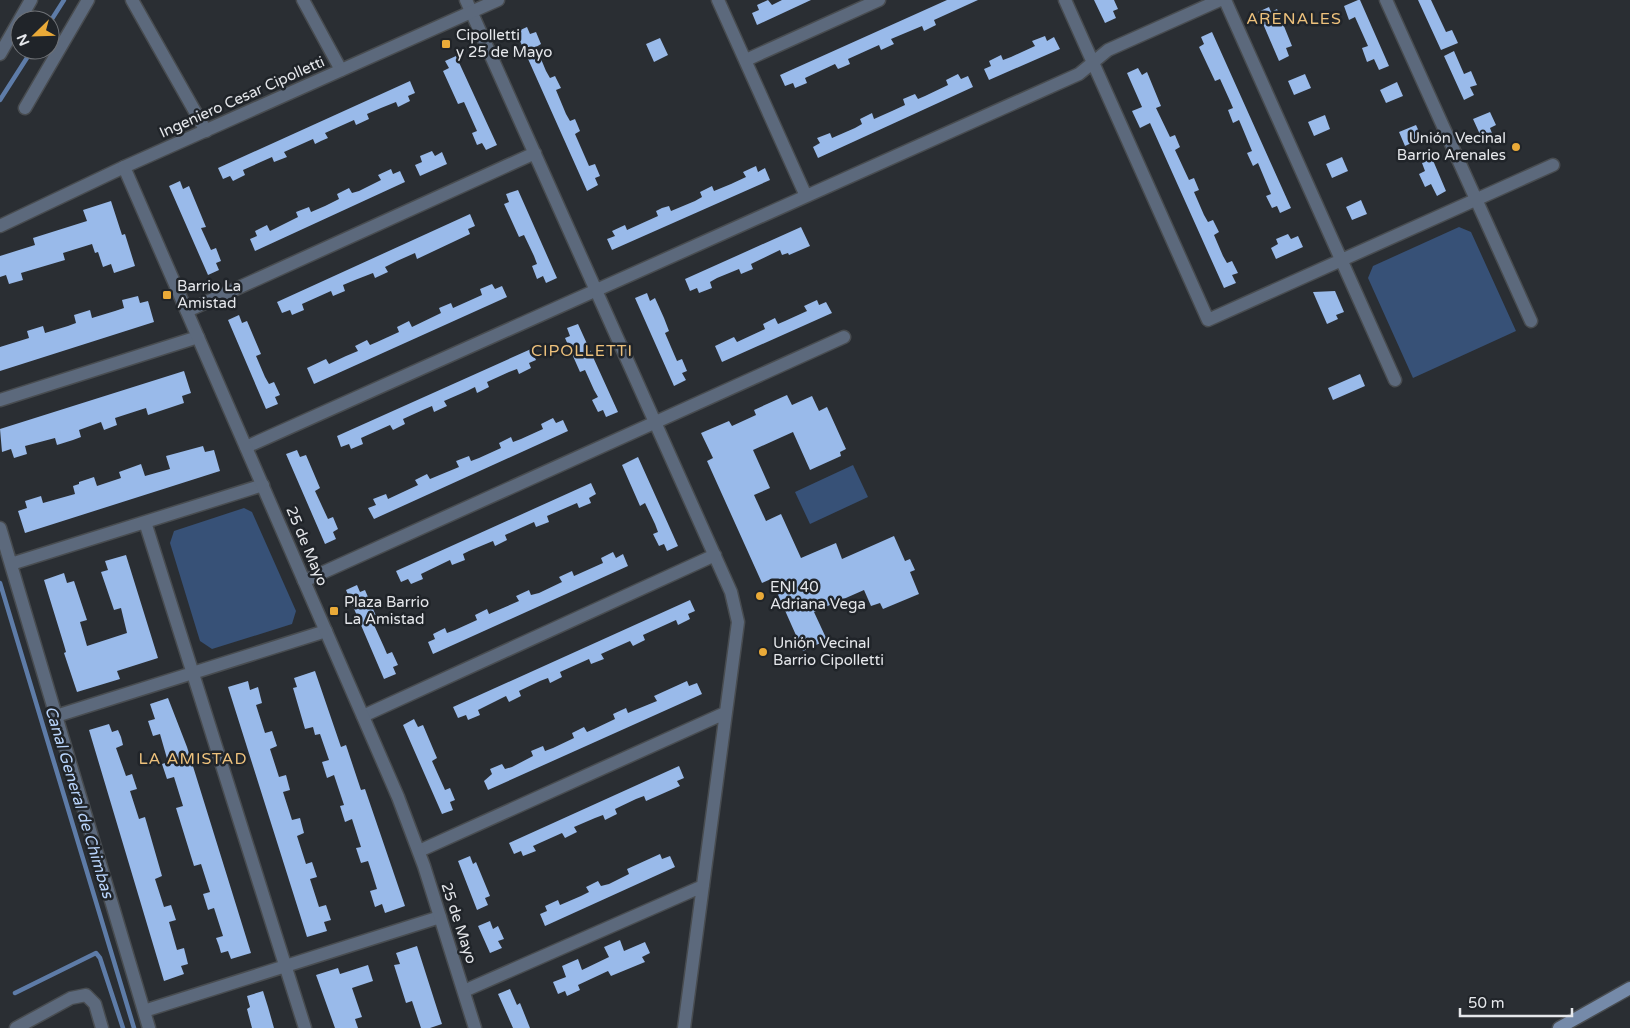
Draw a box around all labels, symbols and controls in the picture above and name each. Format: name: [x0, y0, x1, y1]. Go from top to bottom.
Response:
district label: ARENALES: [1246, 9, 1342, 29]
north arrow: [10, 10, 60, 60]
place label: Cipolletti y 25 de Mayo: [456, 26, 552, 61]
text: N: [13, 31, 34, 48]
marker: Cipolletti y 25 de Mayo: [440, 38, 452, 50]
street label: Ingeniero Cesar Cipolletti: [157, 52, 327, 142]
place label: Unión Vecinal Barrio Arenales: [1397, 129, 1506, 164]
marker: Unión Vecinal Barrio Arenales: [1510, 141, 1522, 153]
place label: Barrio La Amistad: [177, 277, 241, 312]
marker: Barrio La Amistad: [161, 289, 173, 301]
district label: CIPOLLETTI: [531, 341, 633, 361]
street label: 25 de Mayo: [282, 504, 332, 588]
place label: ENI 40 Adriana Vega: [770, 578, 866, 613]
marker: ENI 40 Adriana Vega: [754, 590, 766, 602]
place label: Plaza Barrio La Amistad: [344, 593, 429, 628]
marker: Plaza Barrio La Amistad: [328, 605, 340, 617]
place label: Unión Vecinal Barrio Cipolletti: [773, 634, 884, 669]
marker: Unión Vecinal Barrio Cipolletti: [757, 646, 769, 658]
water label: Canal General de Chimbas: [40, 704, 118, 902]
district label: LA AMISTAD: [139, 749, 247, 769]
street label: 25 de Mayo: [437, 880, 481, 966]
scale bar: [1460, 986, 1572, 1018]
text: 50 m: [1468, 994, 1505, 1012]

